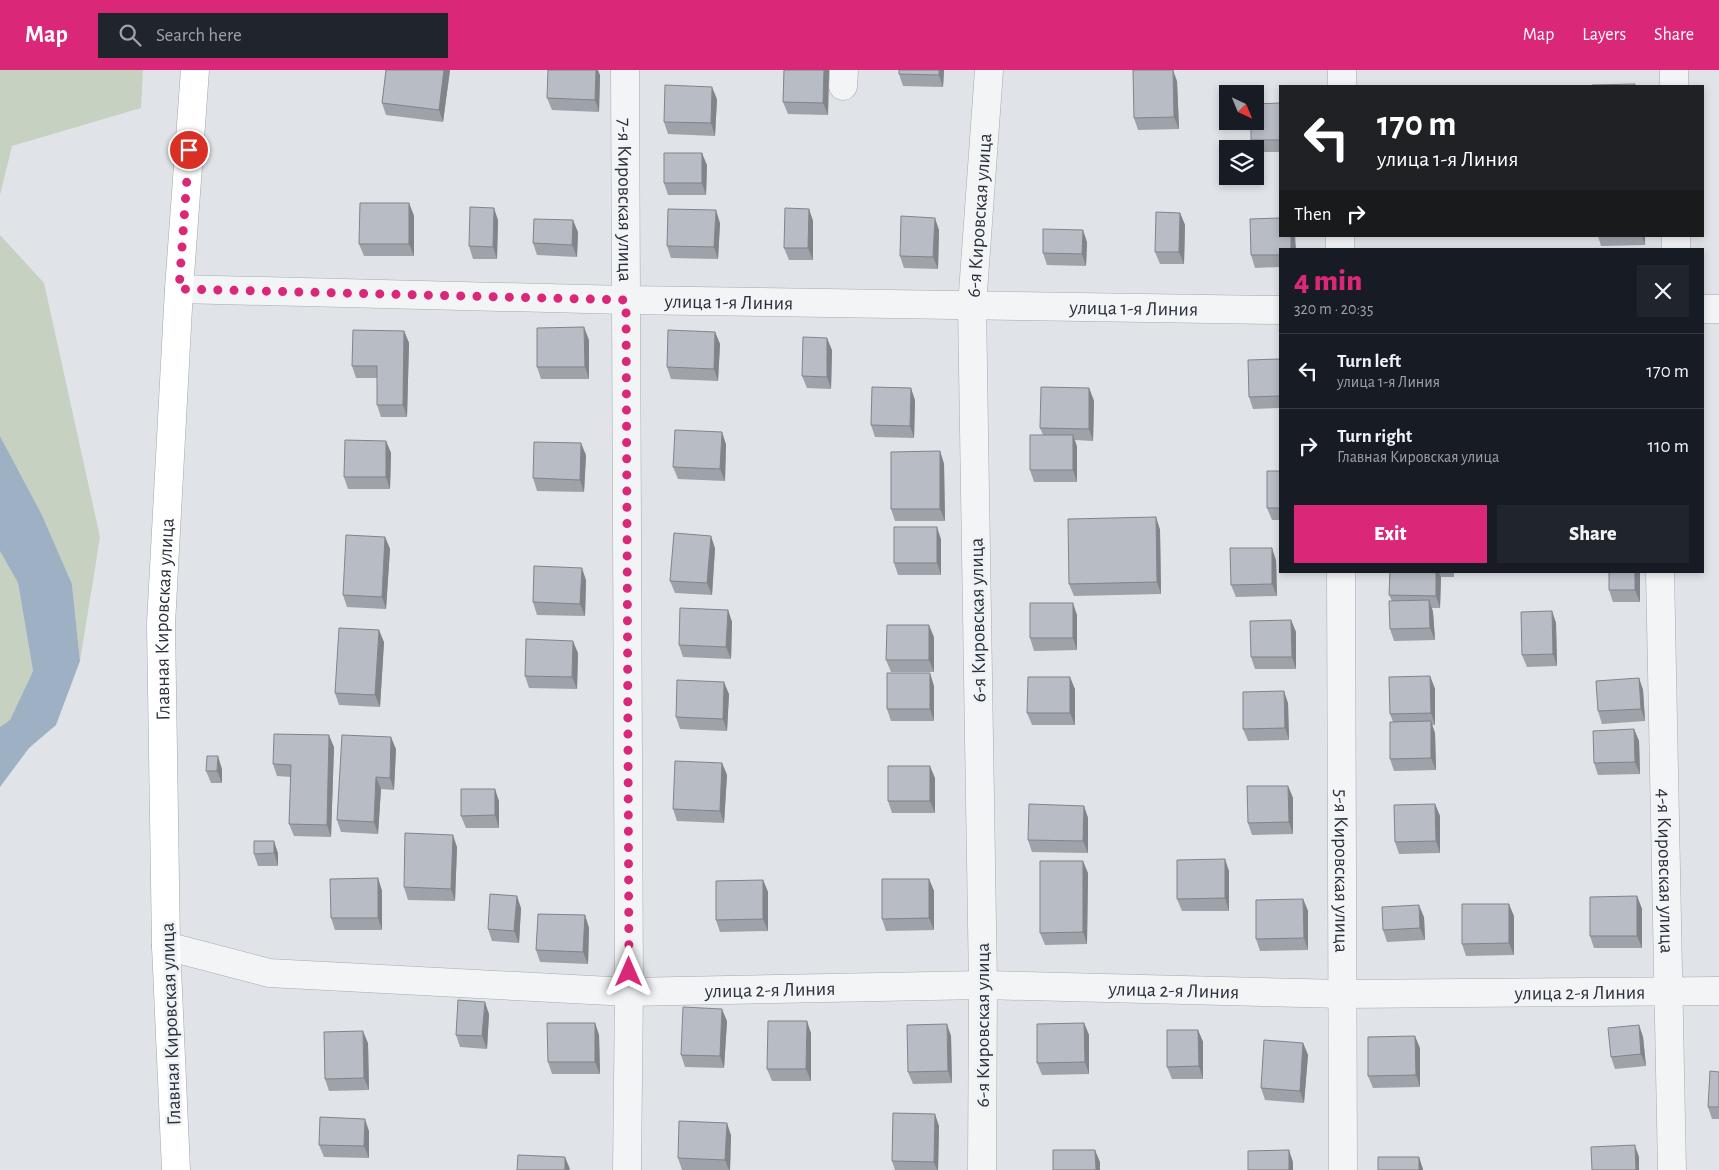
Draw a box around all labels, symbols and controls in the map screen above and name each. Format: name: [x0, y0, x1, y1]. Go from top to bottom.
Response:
search box: [98, 13, 448, 58]
icon: search: [116, 21, 144, 49]
text: Map: [25, 23, 68, 47]
text: Search here: [156, 26, 242, 45]
text: Map: [1523, 26, 1554, 44]
text: Layers: [1582, 26, 1626, 44]
text: Share: [1654, 26, 1694, 44]
north arrow: [1219, 85, 1264, 130]
map controls: [1219, 85, 1264, 185]
icon: left: [1294, 105, 1359, 170]
text: 170 m: [1377, 107, 1457, 142]
street label: 7-я Кировская улица: [614, 118, 635, 282]
pin: [168, 129, 210, 171]
street label: 6-я Кировская улица: [964, 132, 995, 298]
icon: arrive: [175, 136, 203, 164]
button: layers: [1219, 140, 1264, 185]
text: улица 1-я Линия: [1377, 148, 1519, 170]
icon: right: [1342, 200, 1370, 228]
text: Then: [1294, 205, 1332, 224]
button: close: [1637, 265, 1689, 317]
text: 4 min: [1294, 266, 1362, 296]
street label: улица 1-я Линия: [663, 292, 793, 314]
street label: улица 1-я Линия: [1068, 298, 1198, 320]
text: 320 m · 20:35: [1294, 301, 1373, 317]
text: Turn left: [1337, 352, 1401, 371]
icon: left: [1294, 357, 1322, 385]
text: 170 m: [1646, 362, 1689, 381]
text: улица 1-я Линия: [1337, 374, 1440, 390]
text: Turn right: [1337, 427, 1412, 446]
icon: right: [1294, 432, 1322, 460]
text: 110 m: [1648, 437, 1689, 456]
text: Главная Кировская улица: [1337, 449, 1499, 465]
button: Exit: [1294, 505, 1487, 563]
button: Share: [1497, 505, 1689, 563]
street label: Главная Кировская улица: [152, 517, 178, 721]
street label: 6-я Кировская улица: [967, 537, 989, 703]
street label: 4-я Кировская улица: [1653, 788, 1677, 954]
street label: 5-я Кировская улица: [1331, 789, 1351, 953]
street label: Главная Кировская улица: [157, 922, 185, 1126]
street label: 6-я Кировская улица: [973, 943, 993, 1107]
position arrow: [602, 945, 654, 997]
street label: улица 2-я Линия: [703, 979, 836, 1002]
street label: улица 2-я Линия: [1107, 979, 1240, 1002]
street label: улица 2-я Линия: [1513, 983, 1645, 1004]

